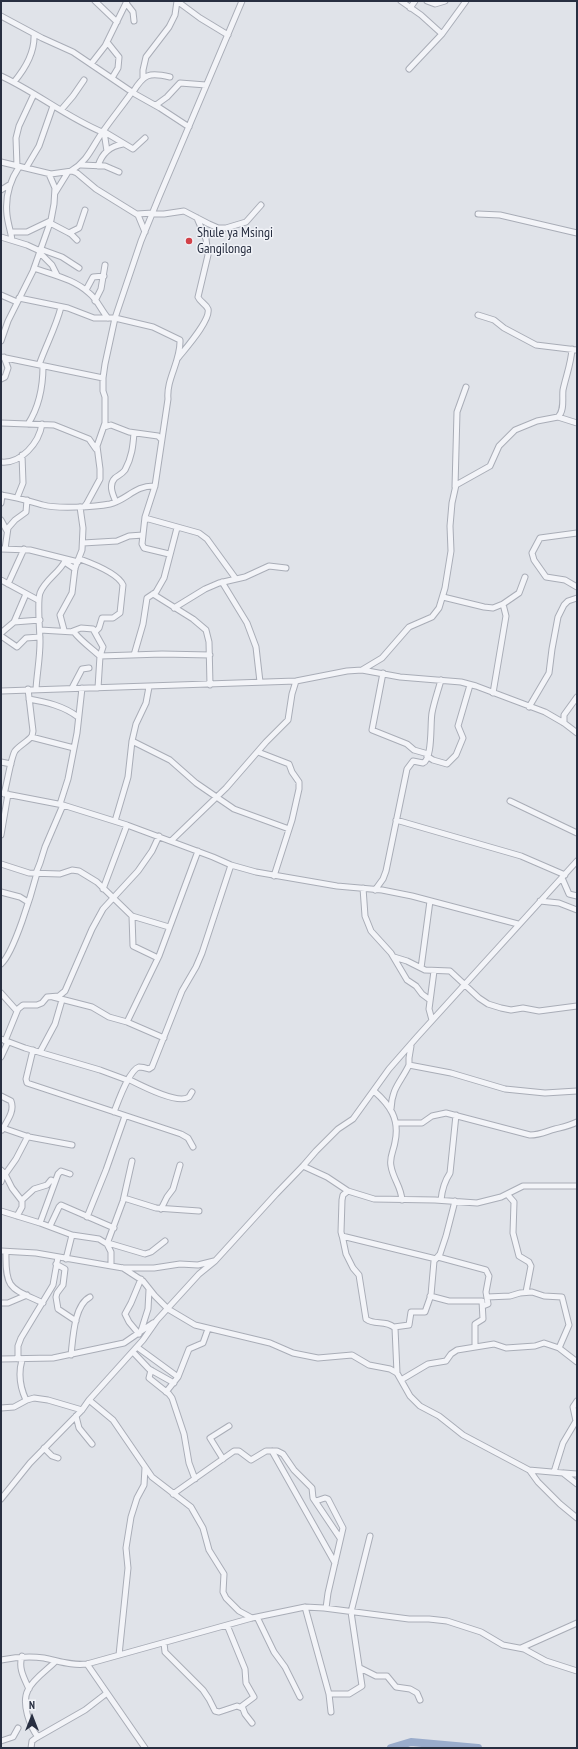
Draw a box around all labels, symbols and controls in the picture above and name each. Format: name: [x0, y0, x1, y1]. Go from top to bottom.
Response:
place label: Shule ya Msingi Gangilonga: [197, 225, 273, 258]
marker: Shule ya Msingi Gangilonga: [184, 236, 194, 246]
north arrow: [12, 1697, 52, 1737]
text: N: [29, 1698, 35, 1712]

